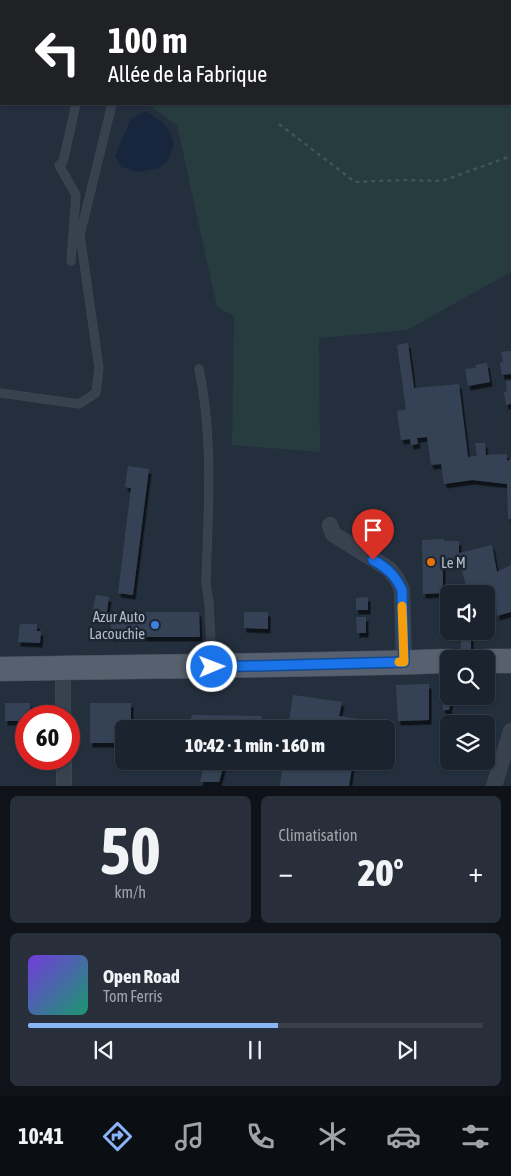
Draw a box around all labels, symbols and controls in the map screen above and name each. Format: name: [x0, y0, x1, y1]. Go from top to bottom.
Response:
icon: left: [25, 20, 90, 85]
text: 100 m: [108, 20, 187, 60]
text: Allée de la Fabrique: [108, 61, 267, 87]
pin: [352, 509, 394, 560]
icon: arrive: [359, 516, 387, 544]
place label: Le M: [441, 554, 466, 571]
marker: Le M: [425, 556, 437, 568]
map controls: [440, 585, 495, 770]
button: sound: [440, 585, 495, 640]
place label: Azur Auto Lacouchie: [89, 608, 145, 642]
marker: Azur Auto Lacouchie: [149, 619, 161, 631]
position arrow: [185, 640, 237, 692]
button: search: [440, 650, 495, 705]
speed limit sign: 60: [15, 705, 80, 770]
button: layers: [440, 715, 495, 770]
text: 10:42 · 1 min · 160 m: [185, 734, 325, 756]
text: 50: [100, 813, 161, 888]
text: Climatisation: [279, 826, 358, 844]
text: 20°: [358, 851, 404, 894]
text: −: [279, 856, 293, 888]
text: +: [468, 856, 483, 888]
text: km/h: [114, 883, 146, 901]
text: Open Road: [103, 965, 180, 987]
text: Tom Ferris: [103, 987, 162, 1005]
icon: previous: [90, 1036, 118, 1064]
icon: pause: [241, 1036, 269, 1064]
icon: next: [393, 1036, 421, 1064]
icon: directions: [100, 1119, 135, 1154]
icon: music: [172, 1119, 207, 1154]
icon: phone: [243, 1119, 278, 1154]
icon: climate: [315, 1119, 350, 1154]
icon: car: [386, 1119, 421, 1154]
icon: filters: [458, 1119, 493, 1154]
text: 10:41: [18, 1123, 64, 1149]

